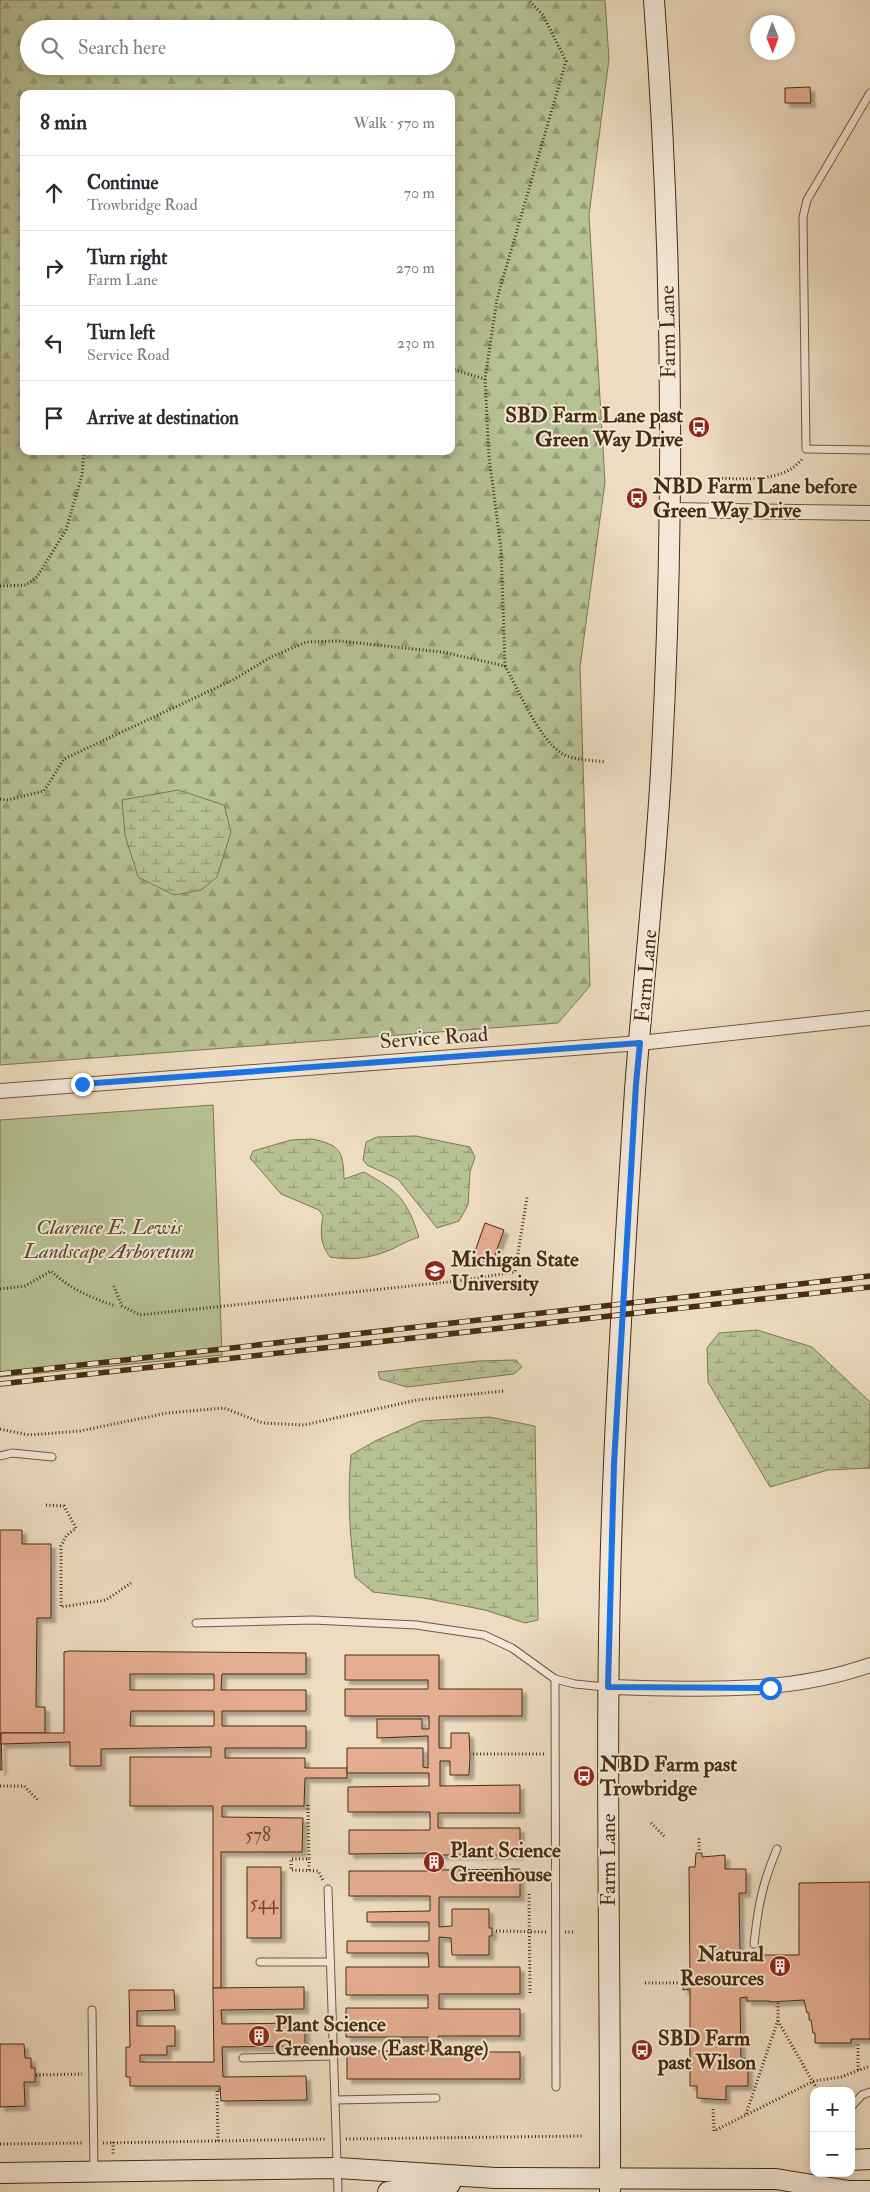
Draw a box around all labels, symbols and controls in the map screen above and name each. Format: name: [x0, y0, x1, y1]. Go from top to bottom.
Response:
north arrow: [750, 15, 795, 60]
search box: [20, 20, 455, 75]
icon: search: [38, 34, 66, 62]
text: Search here: [78, 36, 166, 60]
text: 8 min: [40, 109, 87, 136]
text: Walk · 570 m: [354, 113, 435, 133]
text: Continue: [87, 171, 158, 195]
icon: ahead: [40, 179, 68, 207]
text: 70 m: [404, 183, 435, 203]
text: Trowbridge Road: [87, 195, 198, 215]
text: Turn right: [87, 246, 167, 270]
icon: right: [40, 254, 68, 282]
text: 270 m: [396, 258, 435, 278]
text: Farm Lane: [87, 270, 158, 290]
street label: Farm Lane: [654, 285, 682, 379]
text: Turn left: [87, 321, 155, 345]
icon: left: [40, 329, 68, 357]
text: 230 m: [397, 333, 435, 353]
text: Service Road: [87, 345, 170, 365]
place label: SBD Farm Lane past Green Way Drive: [505, 402, 683, 453]
icon: arrive: [40, 404, 68, 432]
text: Arrive at destination: [87, 406, 239, 430]
bus stop icon: SBD Farm Lane past Green Way Drive: [687, 415, 711, 439]
place label: NBD Farm Lane before Green Way Drive: [652, 473, 857, 524]
bus stop icon: NBD Farm Lane before Green Way Drive: [625, 486, 649, 510]
street label: Farm Lane: [628, 928, 664, 1024]
street label: Service Road: [379, 1021, 490, 1055]
route end: [71, 1073, 94, 1096]
park label: Clarence E. Lewis Landscape Arboretum: [23, 1214, 195, 1265]
place label: Michigan State University: [450, 1246, 579, 1297]
school or university icon: Michigan State University: [423, 1259, 447, 1283]
route start: [759, 1677, 782, 1700]
place label: NBD Farm past Trowbridge: [599, 1751, 737, 1802]
bus stop icon: NBD Farm past Trowbridge: [572, 1764, 596, 1788]
street label: Farm Lane: [595, 1813, 622, 1907]
house number: 578: [245, 1823, 271, 1847]
place label: Plant Science Greenhouse: [450, 1837, 561, 1888]
building icon: Plant Science Greenhouse: [422, 1850, 446, 1874]
house number: 544: [250, 1891, 279, 1915]
place label: Natural Resources: [680, 1941, 765, 1992]
building icon: Natural Resources: [768, 1954, 792, 1978]
place label: Plant Science Greenhouse (East Range): [275, 2011, 488, 2062]
building icon: Plant Science Greenhouse (East Range): [247, 2024, 271, 2048]
place label: SBD Farm past Wilson: [657, 2025, 756, 2076]
bus stop icon: SBD Farm past Wilson: [630, 2038, 654, 2062]
map controls: [810, 2087, 855, 2177]
button: +: [810, 2087, 855, 2132]
button: −: [810, 2132, 855, 2177]

